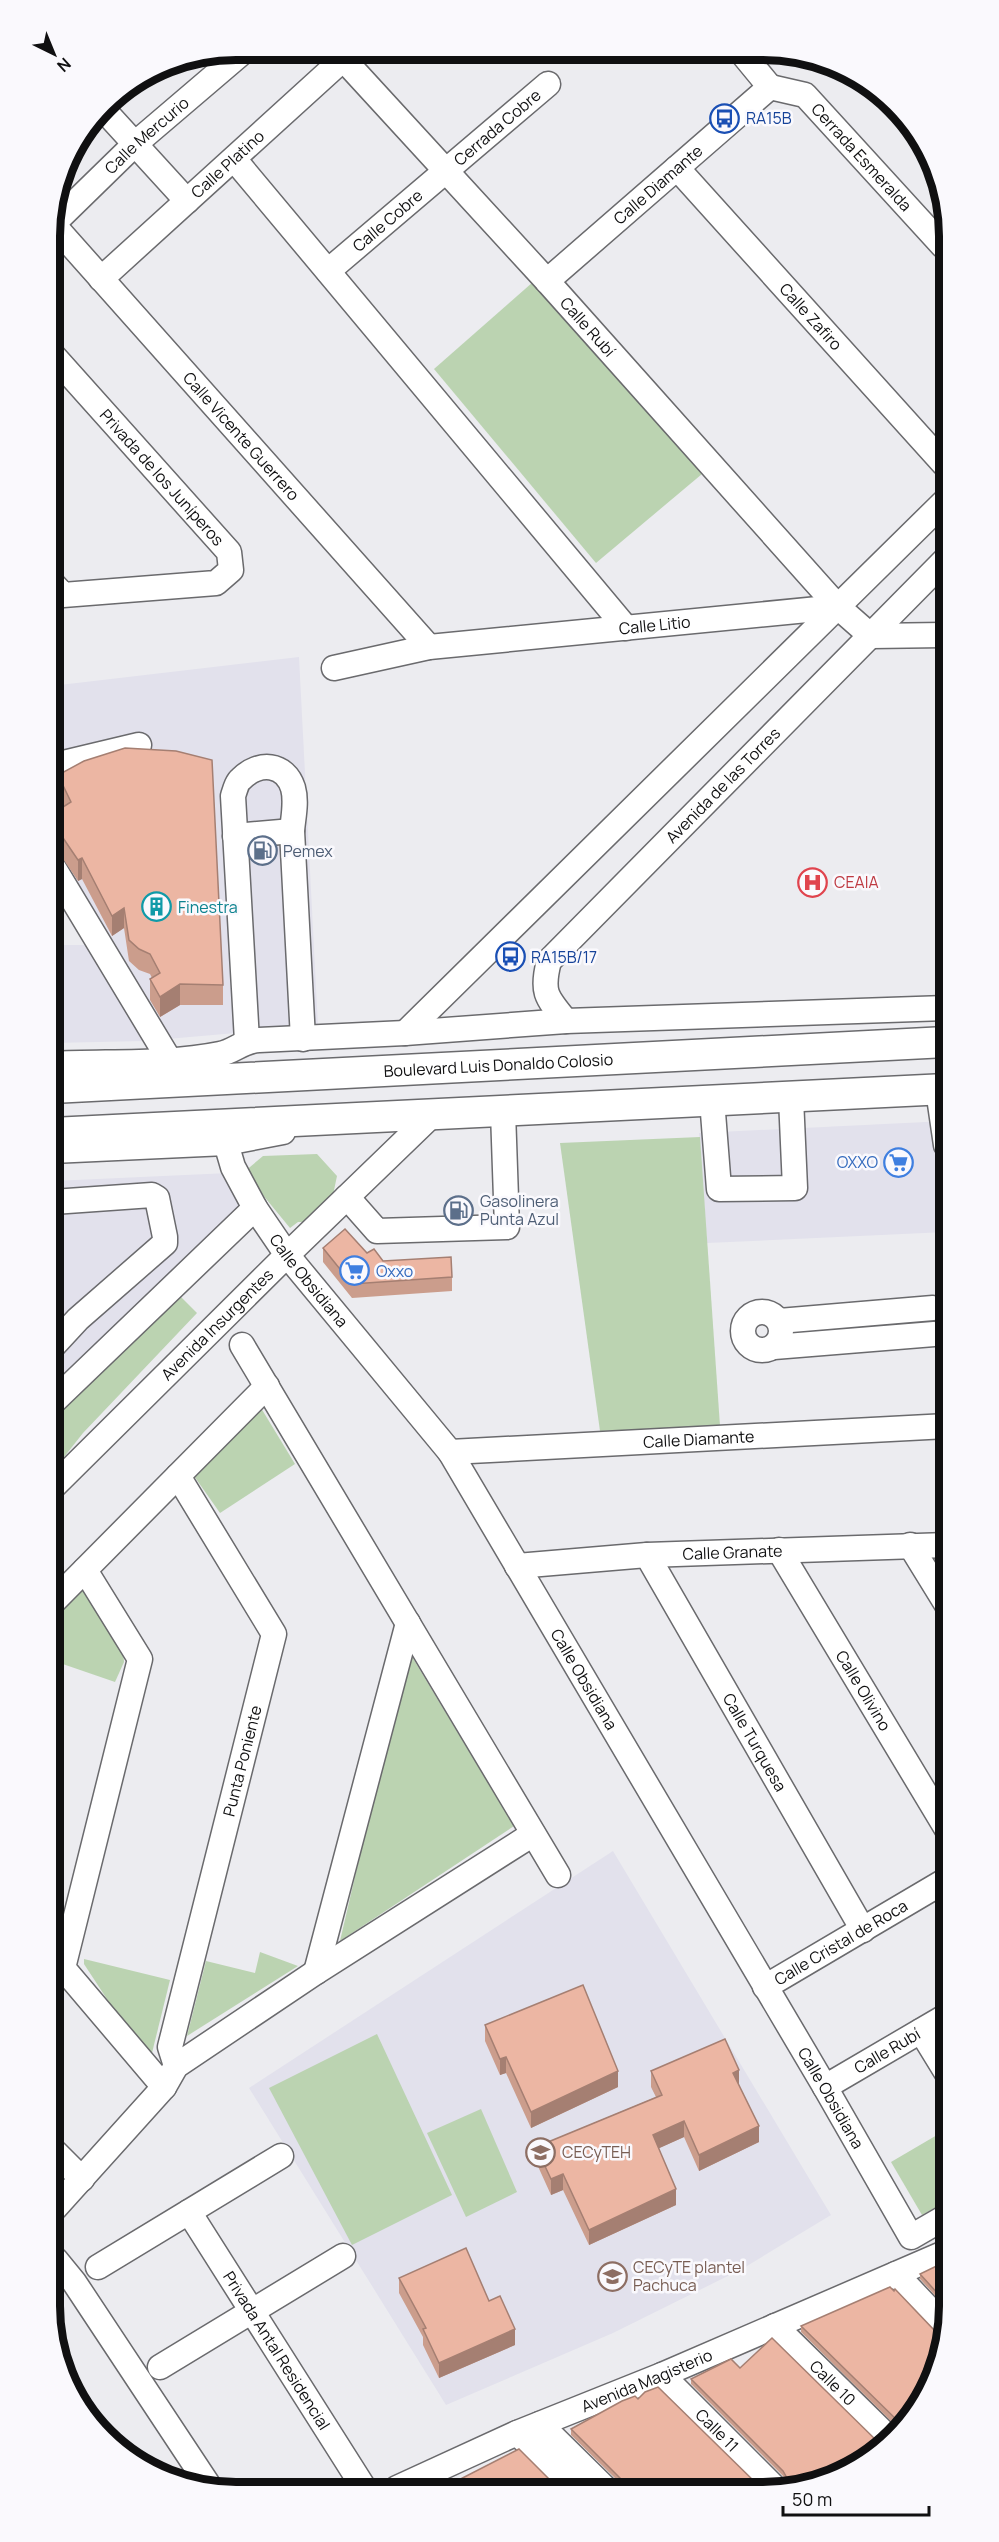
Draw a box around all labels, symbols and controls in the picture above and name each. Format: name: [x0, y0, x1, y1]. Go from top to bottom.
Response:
north arrow: [24, 24, 84, 84]
text: N: [53, 53, 76, 77]
street label: Cerrada Cobre: [449, 84, 545, 171]
street label: Calle Mercurio: [100, 92, 193, 179]
street label: Cerrada Esmeralda: [807, 98, 917, 216]
bus stop icon: RA15B: [709, 102, 741, 134]
place label: RA15B: [746, 107, 792, 129]
street label: Calle Platino: [186, 125, 269, 203]
street label: Calle Diamante: [609, 140, 707, 229]
street label: Calle Cobre: [348, 184, 427, 257]
street label: Calle Zafiro: [775, 278, 847, 355]
street label: Calle Rubí: [555, 292, 621, 362]
street label: Calle Vicente Guerrero: [178, 367, 305, 505]
street label: Privada de los Juníperos: [95, 404, 229, 550]
street label: Calle Litio: [618, 610, 692, 639]
street label: Avenida de las Torres: [661, 722, 785, 848]
fuel station icon: Pemex: [246, 835, 278, 867]
place label: Pemex: [283, 840, 333, 862]
hospital icon: CEAIA: [797, 866, 829, 898]
place label: CEAIA: [834, 871, 879, 893]
building icon: Finestra: [141, 891, 173, 923]
place label: Finestra: [178, 896, 238, 918]
bus stop icon: RA15B/17: [494, 941, 526, 973]
place label: RA15B/17: [531, 946, 597, 968]
street label: Boulevard Luis Donaldo Colosio: [383, 1048, 614, 1082]
supermarket icon: OXXO: [883, 1146, 915, 1178]
place label: OXXO: [837, 1151, 878, 1173]
place label: Gasolinera Punta Azul: [480, 1190, 559, 1230]
fuel station icon: Gasolinera Punta Azul: [443, 1194, 475, 1226]
street label: Calle Obsidiana: [265, 1229, 353, 1332]
supermarket icon: Oxxo: [339, 1255, 371, 1287]
place label: Oxxo: [376, 1260, 413, 1282]
street label: Avenida Insurgentes: [156, 1264, 278, 1385]
street label: Calle Diamante: [643, 1425, 755, 1453]
street label: Calle Granate: [682, 1539, 783, 1565]
street label: Calle Obsidiana: [546, 1625, 623, 1734]
street label: Calle Olivino: [831, 1646, 896, 1735]
street label: Calle Turquesa: [718, 1689, 792, 1795]
street label: Punta Poniente: [218, 1703, 267, 1819]
street label: Calle Cristal de Roca: [770, 1894, 912, 1990]
street label: Calle Rubí: [850, 2023, 925, 2079]
street label: Calle Obsidiana: [793, 2043, 869, 2153]
school or university icon: CECyTEH: [525, 2136, 557, 2168]
place label: CECyTEH: [562, 2141, 631, 2163]
place label: CECyTE plantel Pachuca: [633, 2256, 745, 2296]
school or university icon: CECyTE plantel Pachuca: [596, 2260, 628, 2292]
street label: Privada Antal Residencial: [218, 2267, 335, 2434]
street label: Avenida Magisterio: [578, 2344, 716, 2417]
street label: Calle 10: [805, 2355, 861, 2410]
street label: Calle 11: [691, 2404, 744, 2457]
scale bar: [783, 2479, 928, 2517]
text: 50 m: [792, 2487, 832, 2511]

